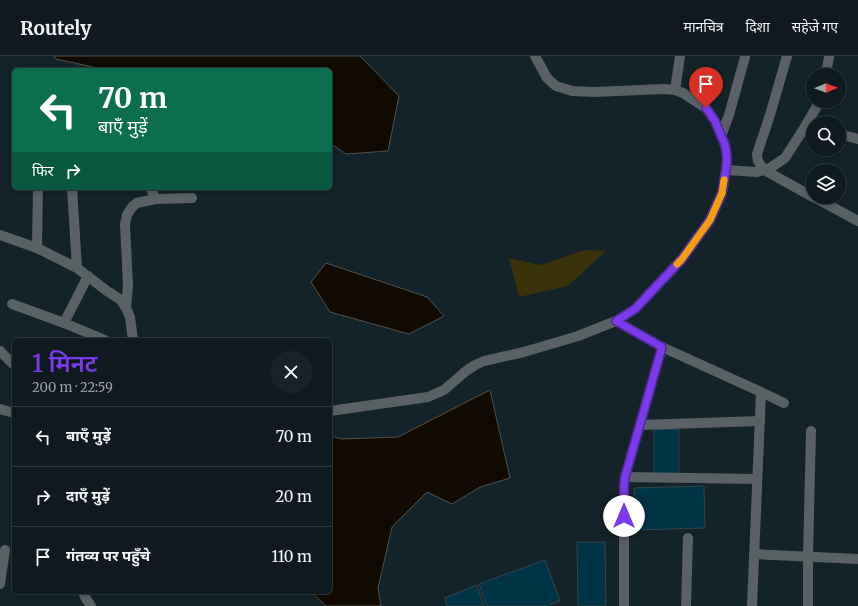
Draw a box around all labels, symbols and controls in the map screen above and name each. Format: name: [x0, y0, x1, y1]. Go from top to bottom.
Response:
text: Routely: [20, 16, 92, 40]
text: मानचित्र: [684, 18, 724, 36]
text: दिशा: [746, 18, 770, 36]
text: सहेजे गए: [792, 18, 838, 36]
pin: [689, 67, 723, 108]
north arrow: [806, 68, 846, 108]
map controls: [806, 68, 846, 204]
icon: arrive: [695, 73, 717, 95]
text: 70 m: [98, 80, 167, 116]
icon: left: [32, 84, 84, 136]
text: बाएँ मुड़ें: [98, 115, 148, 138]
button: search: [806, 116, 846, 156]
icon: right: [62, 160, 84, 182]
text: फिर: [32, 161, 54, 180]
button: layers: [806, 164, 846, 204]
text: 1 मिनट: [32, 348, 97, 379]
button: close: [270, 351, 312, 393]
text: 200 m · 22:59: [32, 379, 113, 396]
icon: left: [32, 426, 54, 448]
text: बाएँ मुड़ें: [66, 426, 111, 445]
text: 70 m: [276, 427, 312, 446]
icon: right: [32, 486, 54, 508]
text: दाएँ मुड़ें: [66, 486, 110, 505]
text: 20 m: [275, 487, 312, 506]
position arrow: [603, 495, 645, 537]
icon: arrive: [32, 546, 54, 568]
text: गंतव्य पर पहुँचे: [66, 546, 150, 565]
text: 110 m: [271, 547, 312, 566]

